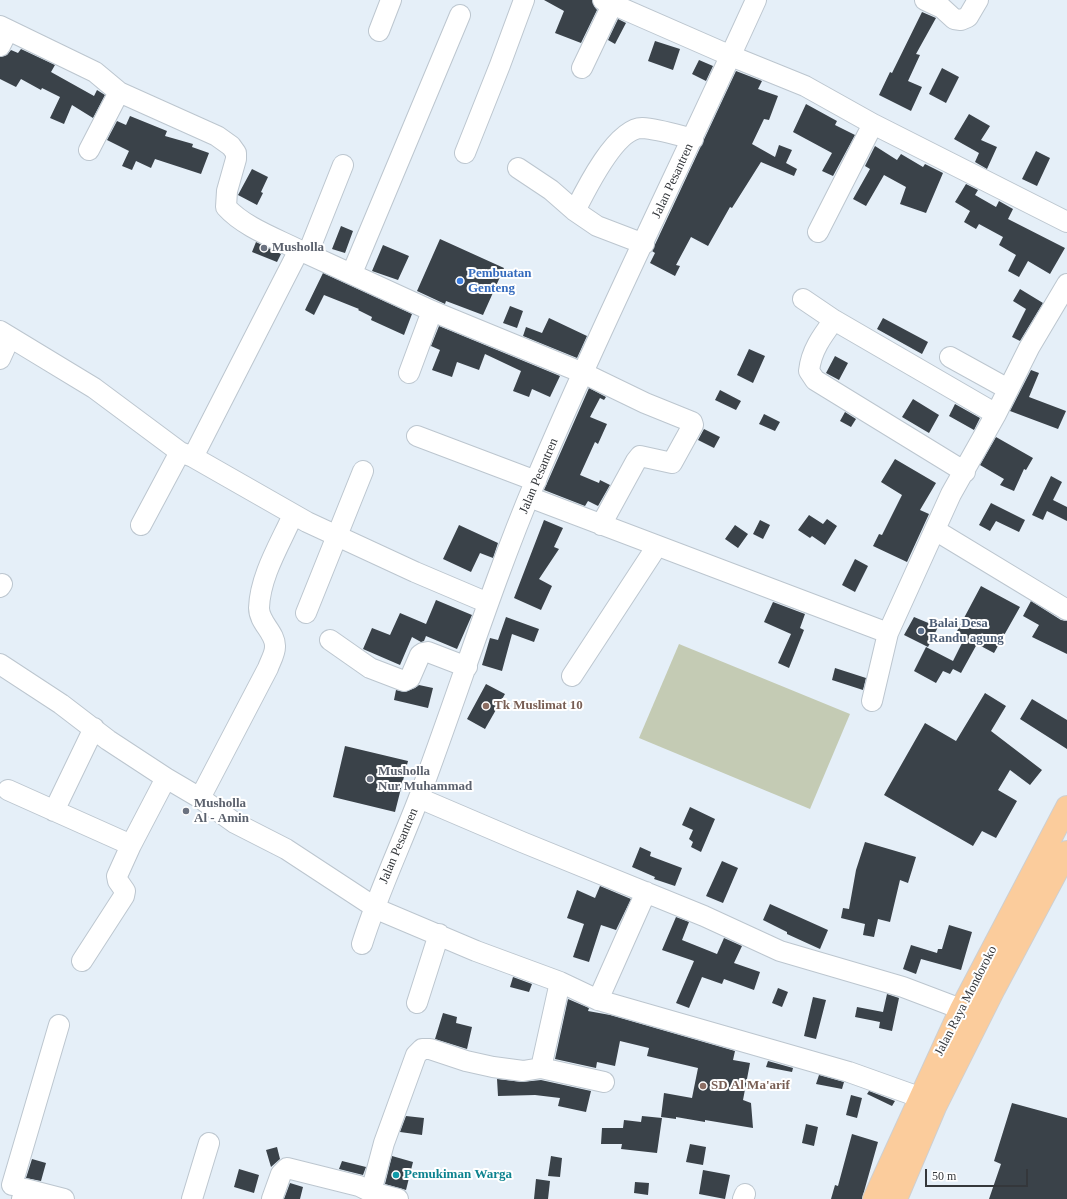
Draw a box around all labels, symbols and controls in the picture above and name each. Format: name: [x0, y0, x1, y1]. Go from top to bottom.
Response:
street label: Jalan Pesantren: [649, 141, 697, 221]
place label: Musholla: [272, 240, 324, 256]
marker: Musholla: [259, 243, 269, 253]
place label: Pembuatan Genteng: [468, 266, 532, 297]
marker: Pembuatan Genteng: [455, 276, 465, 286]
street label: Jalan Pesantren: [516, 436, 562, 516]
place label: Balai Desa Randu agung: [929, 616, 1004, 647]
marker: Balai Desa Randu agung: [916, 626, 926, 636]
place label: Tk Muslimat 10: [494, 698, 583, 714]
marker: Tk Muslimat 10: [481, 701, 491, 711]
place label: Musholla Nur Muhammad: [378, 764, 472, 795]
marker: Musholla Nur Muhammad: [365, 774, 375, 784]
place label: Musholla Al - Amin: [194, 796, 249, 827]
marker: Musholla Al - Amin: [181, 806, 191, 816]
street label: Jalan Pesantren: [376, 806, 422, 886]
street label: Jalan Raya Mondoroko: [932, 943, 1000, 1059]
place label: SD Al Ma'arif: [711, 1078, 790, 1094]
marker: SD Al Ma'arif: [698, 1081, 708, 1091]
scale bar: [927, 1161, 1030, 1187]
place label: Pemukiman Warga: [404, 1167, 512, 1183]
text: 50 m: [932, 1169, 956, 1183]
marker: Pemukiman Warga: [391, 1170, 401, 1180]

